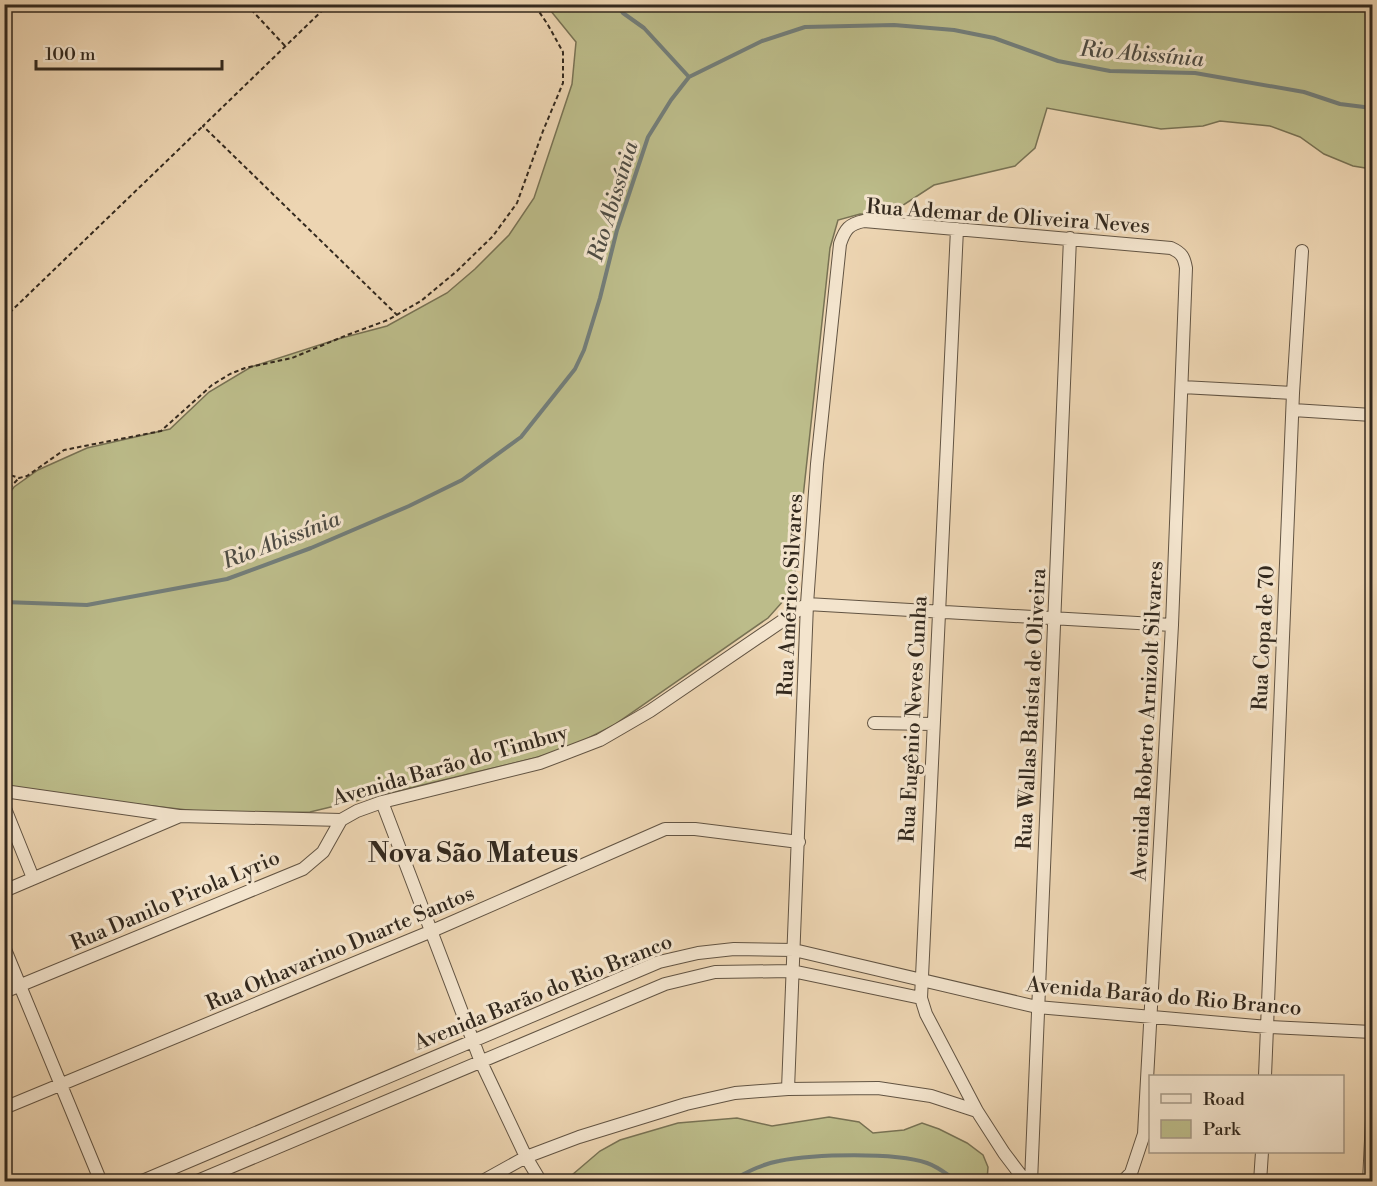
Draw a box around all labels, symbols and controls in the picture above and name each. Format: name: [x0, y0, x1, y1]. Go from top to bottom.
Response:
scale bar: [36, 33, 222, 71]
water label: Rio Abissínia: [1078, 36, 1206, 73]
text: 100 m: [45, 43, 96, 66]
water label: Rio Abissínia: [582, 137, 645, 266]
street label: Rua Ademar de Oliveira Neves: [865, 194, 1151, 240]
street label: Rua Américo Silvares: [773, 493, 809, 697]
water label: Rio Abissínia: [218, 505, 345, 576]
street label: Avenida Roberto Arnizolt Silvares: [1127, 560, 1169, 883]
street label: Rua Copa de 70: [1247, 565, 1281, 711]
street label: Rua Wallas Batista de Oliveira: [1012, 567, 1052, 850]
street label: Rua Eugênio Neves Cunha: [895, 595, 933, 843]
street label: Avenida Barão do Timbuy: [329, 720, 572, 812]
district label: Nova São Mateus: [368, 837, 578, 871]
street label: Rua Danilo Pirola Lyrio: [67, 845, 284, 957]
street label: Rua Othavarino Duarte Santos: [202, 881, 478, 1017]
street label: Avenida Barão do Rio Branco: [409, 929, 676, 1057]
street label: Avenida Barão do Rio Branco: [1024, 972, 1303, 1022]
legend: [1149, 1075, 1344, 1153]
text: Road: [1203, 1088, 1246, 1111]
text: Park: [1203, 1118, 1242, 1141]

